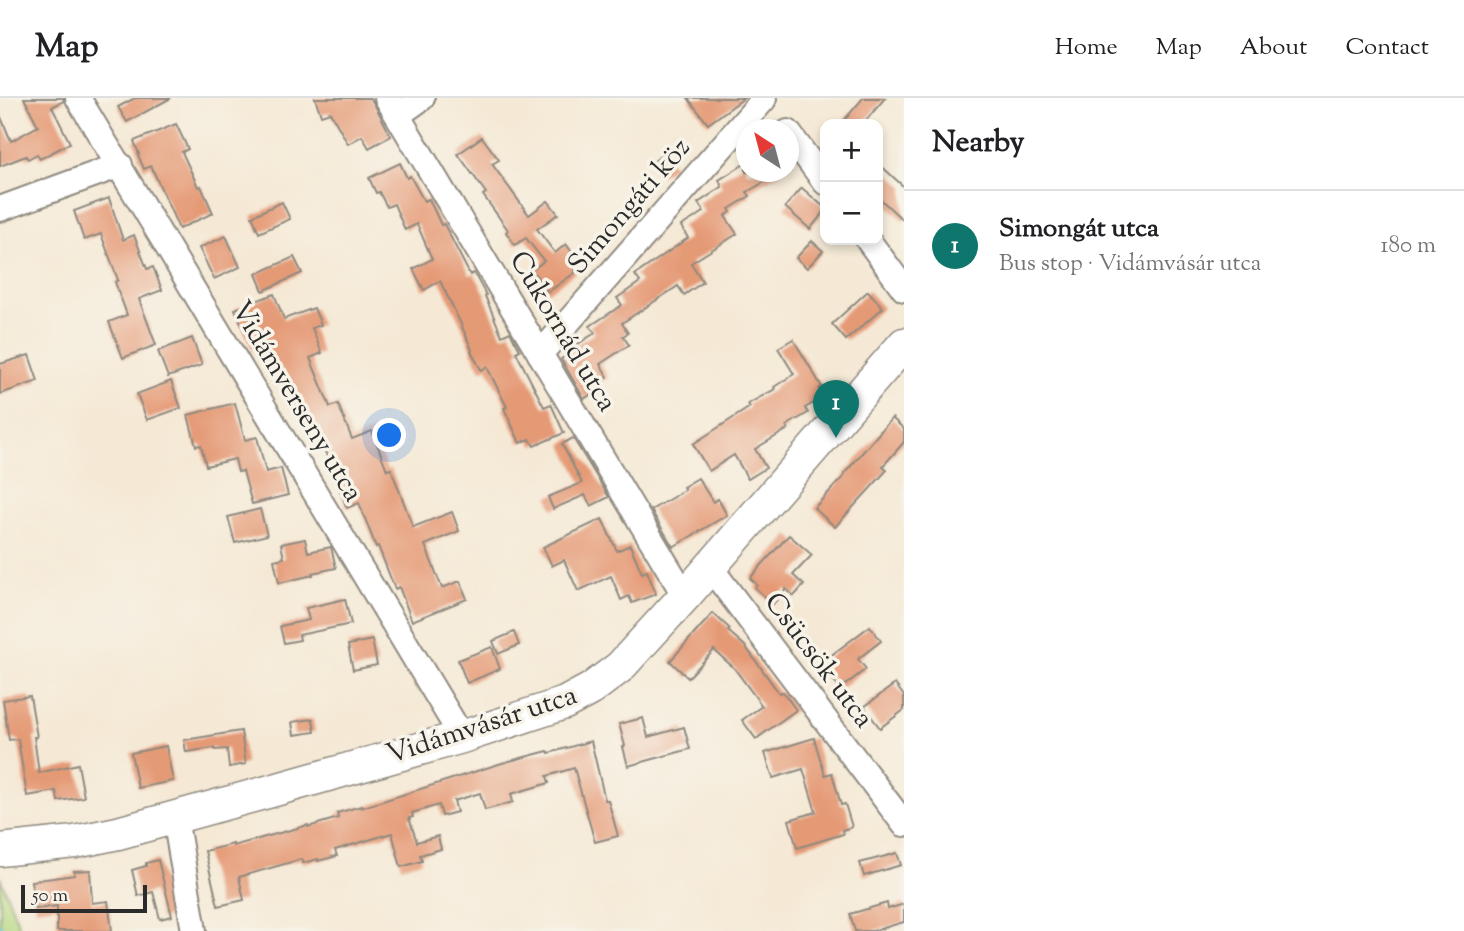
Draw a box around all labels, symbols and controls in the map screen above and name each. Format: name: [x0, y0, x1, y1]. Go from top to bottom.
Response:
text: Map: [35, 24, 99, 72]
text: Home: [1055, 31, 1118, 65]
text: Map: [1156, 31, 1202, 65]
text: About: [1240, 31, 1307, 65]
text: Contact: [1345, 31, 1429, 65]
north arrow: [736, 119, 799, 182]
map controls: [820, 119, 883, 245]
button: +: [820, 119, 883, 182]
text: Nearby: [932, 122, 1024, 165]
street label: Simongáti köz: [559, 130, 701, 284]
button: −: [820, 182, 883, 245]
text: Simongát utca: [999, 211, 1159, 248]
text: 1: [951, 230, 959, 263]
text: 180 m: [1381, 230, 1436, 263]
street label: Cukornád utca: [498, 244, 626, 420]
text: Bus stop · Vidámvásár utca: [999, 248, 1261, 281]
street label: Vidámverseny utca: [220, 294, 372, 510]
pin: 1: [813, 380, 859, 438]
your location: [372, 418, 406, 452]
street label: Csücsök utca: [754, 585, 882, 737]
street label: Vidámvásár utca: [381, 676, 583, 776]
scale bar: [21, 882, 147, 914]
text: 50 m: [32, 883, 68, 910]

